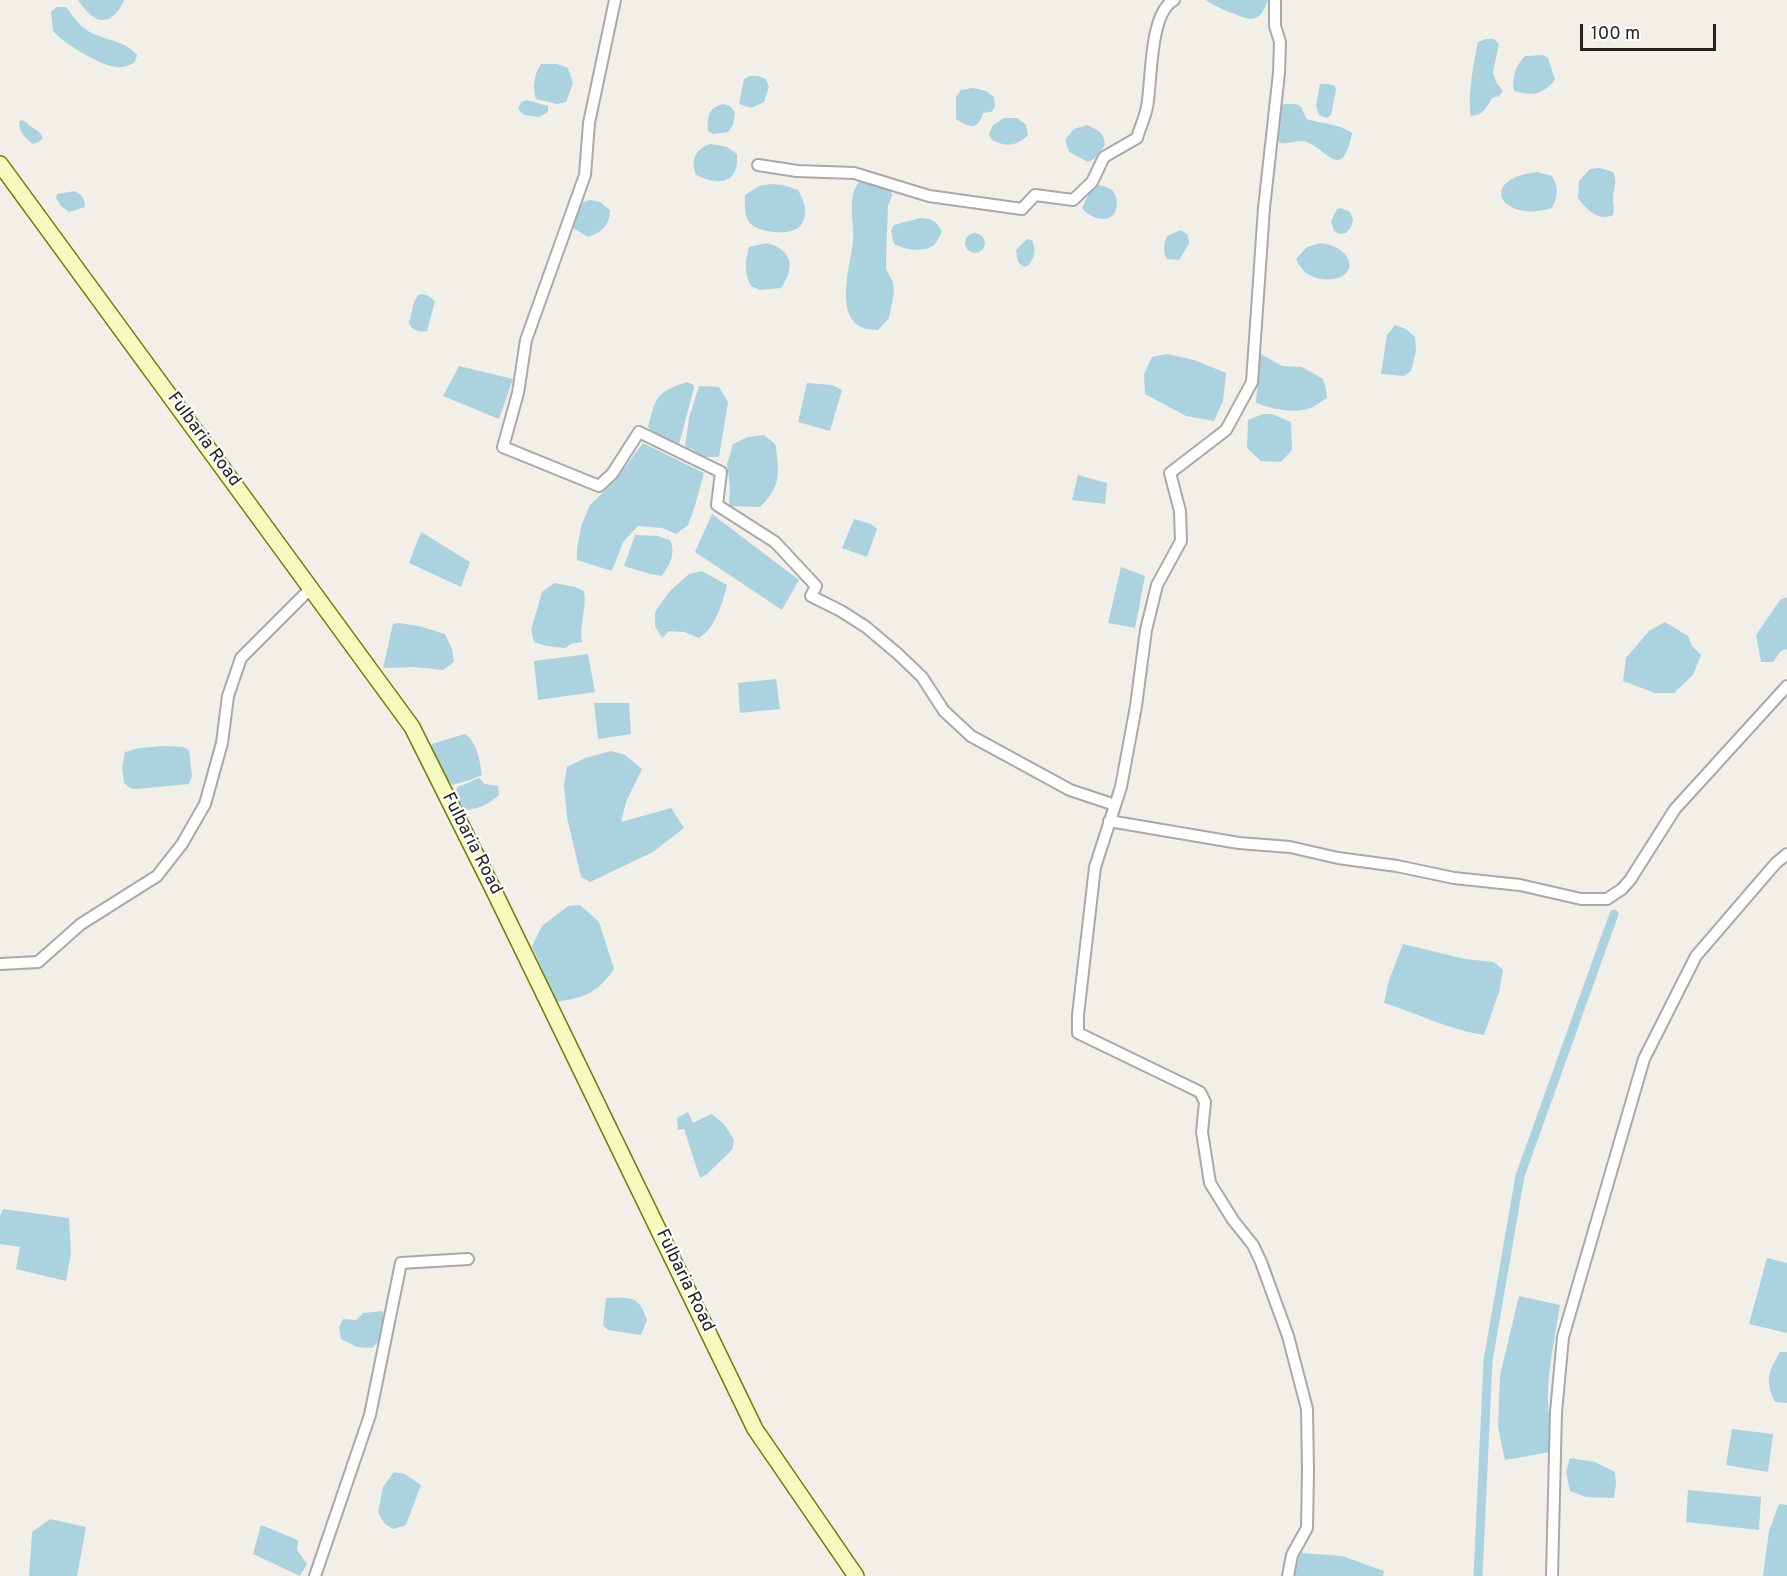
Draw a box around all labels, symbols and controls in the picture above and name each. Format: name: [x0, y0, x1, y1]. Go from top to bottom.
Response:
scale bar: [1583, 12, 1720, 50]
text: 100 m: [1591, 23, 1640, 46]
street label: Fulbaria Road: [162, 389, 244, 491]
street label: Fulbaria Road: [436, 790, 506, 898]
street label: Fulbaria Road: [650, 1226, 718, 1336]

